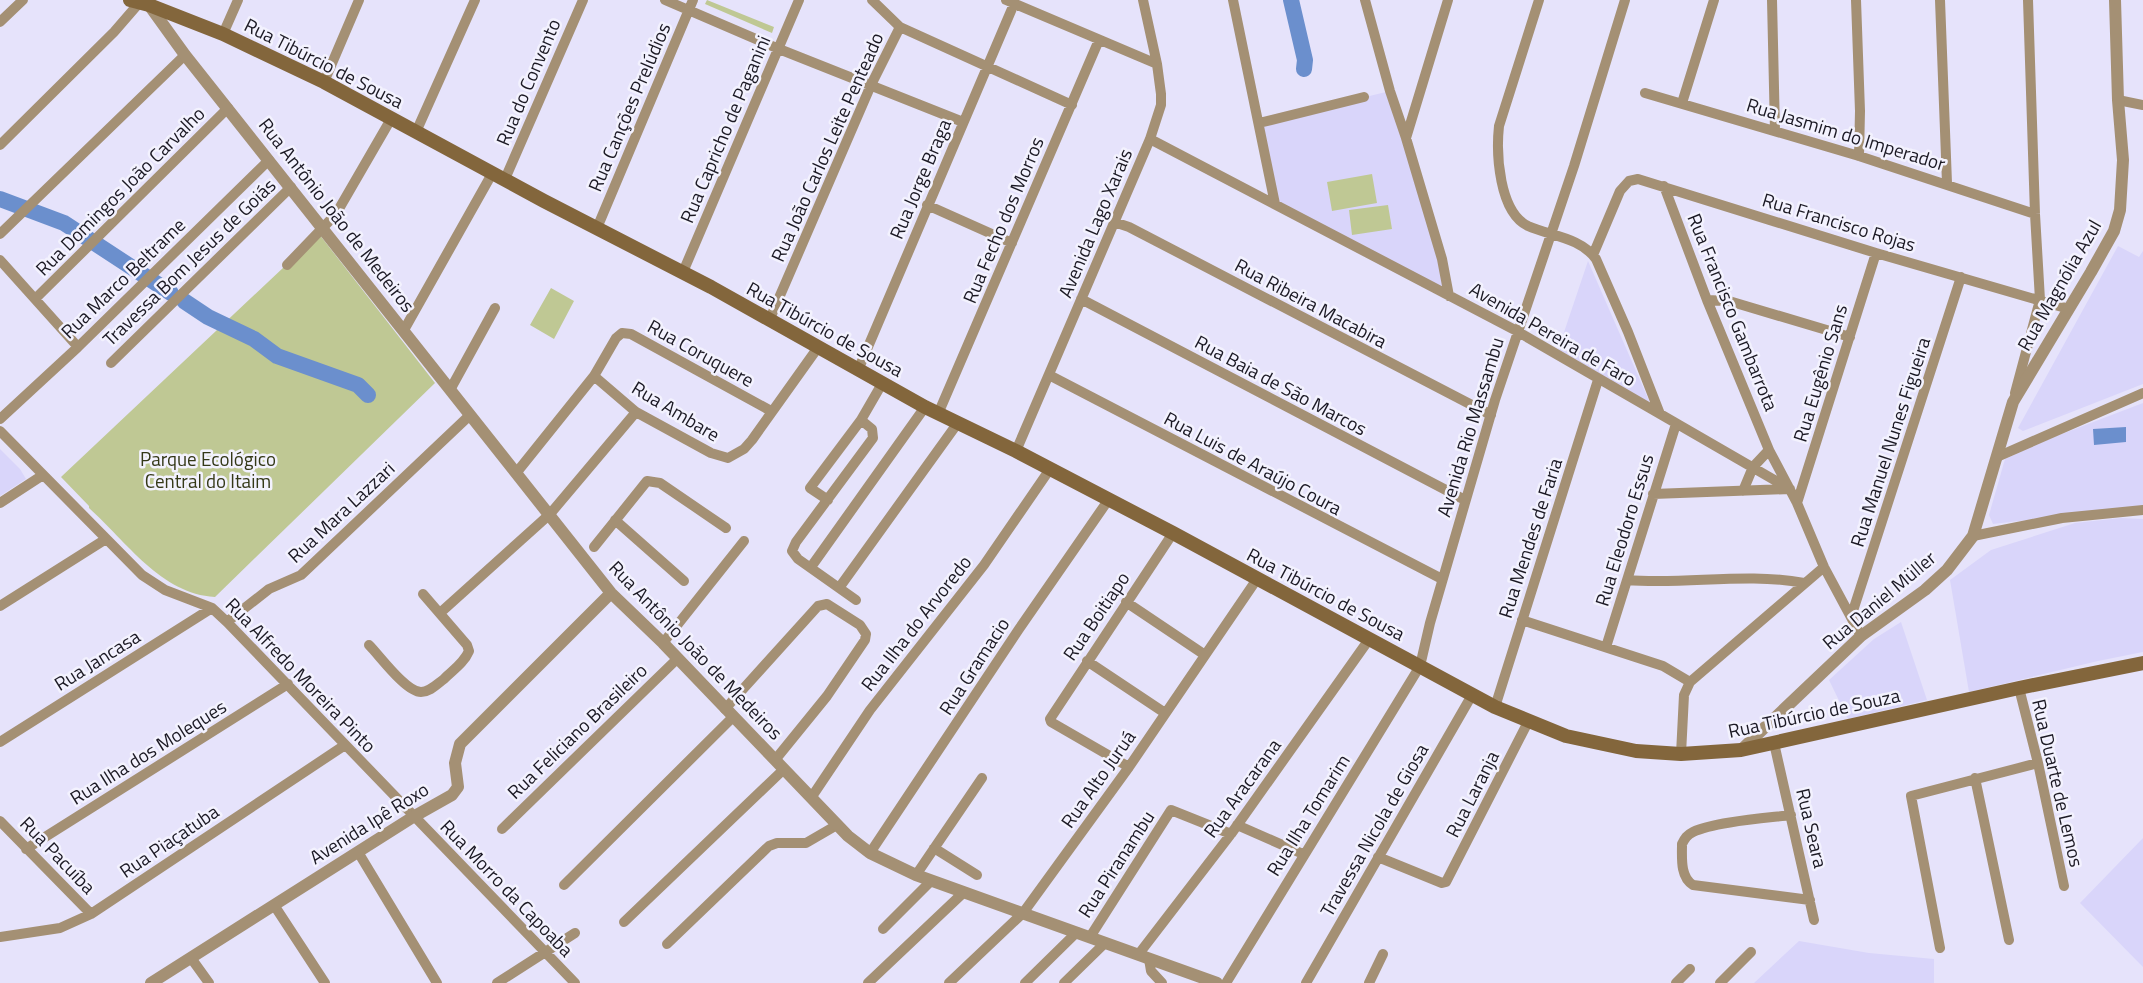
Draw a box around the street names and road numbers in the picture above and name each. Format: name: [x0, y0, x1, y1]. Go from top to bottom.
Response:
street label: Rua Tibúrcio de Sousa: [240, 10, 409, 115]
street label: Rua do Convento: [488, 14, 567, 150]
street label: Rua Canções Prelúdios: [580, 18, 677, 196]
street label: Rua João Carlos Leite Penteado: [763, 27, 890, 266]
street label: Rua Capricho de Paganini: [672, 30, 777, 227]
street label: Rua Jasmim do Imperador: [1743, 89, 1950, 178]
street label: Rua Domingos João Carvalho: [28, 99, 211, 282]
street label: Rua Antônio João de Medeiros: [252, 111, 423, 318]
street label: Rua Jorge Braga: [881, 114, 958, 243]
street label: Rua Fecho dos Morros: [954, 132, 1051, 307]
street label: Avenida Lago Xarais: [1050, 144, 1139, 302]
street label: Travessa Bom Jesus de Goiás: [95, 171, 282, 352]
street label: Rua Francisco Rojas: [1759, 184, 1920, 259]
street label: Rua Francisco Gambarrota: [1681, 209, 1787, 415]
street label: Rua Marco Beltrame: [54, 210, 192, 345]
street label: Rua Magnólia Azul: [2009, 214, 2108, 356]
street label: Rua Ribeira Macabira: [1230, 250, 1393, 355]
street label: Rua Tibúrcio de Sousa: [742, 273, 909, 384]
street label: Avenida Pereira de Faro: [1465, 274, 1642, 393]
street label: Rua Eugênio Sans: [1785, 300, 1854, 445]
street label: Rua Coruquere: [643, 311, 760, 394]
street label: Rua Baia de São Marcos: [1190, 327, 1373, 442]
street label: Avenida Rio Massambu: [1428, 333, 1511, 520]
street label: Rua Manuel Nunes Figueira: [1842, 333, 1937, 550]
street label: Rua Ambare: [627, 373, 726, 448]
street label: Rua Luis de Araújo Coura: [1159, 403, 1348, 522]
street label: Rua Eleodoro Essus: [1587, 450, 1660, 610]
street label: Rua Mara Lazzari: [281, 454, 401, 569]
street label: Rua Mendes de Faria: [1490, 454, 1569, 622]
street label: Rua Tibúrcio de Sousa: [1242, 540, 1411, 648]
street label: Rua Daniel Müller: [1815, 543, 1942, 656]
street label: Rua Ilha do Arvoredo: [853, 549, 978, 697]
street label: Rua Antônio João de Medeiros: [603, 553, 790, 746]
street label: Rua Boitiapo: [1055, 565, 1136, 666]
street label: Rua Alfredo Moreira Pinto: [219, 590, 383, 759]
street label: Rua Gramacio: [931, 611, 1016, 720]
street label: Rua Jancasa: [48, 621, 146, 698]
street label: Rua Feliciano Brasileiro: [500, 656, 653, 805]
street label: Rua Tibúrcio de Souza: [1725, 680, 1903, 745]
street label: Rua Ilha dos Moleques: [64, 692, 232, 812]
street label: Rua Duarte de Lemos: [2025, 696, 2092, 870]
street label: Rua Alto Juruá: [1053, 723, 1142, 834]
street label: Rua Aracarana: [1196, 732, 1288, 843]
street label: Travessa Nicola de Giosa: [1312, 737, 1435, 922]
street label: Rua Laranja: [1437, 745, 1506, 842]
street label: Rua Ilha Tomarim: [1259, 748, 1357, 881]
street label: Avenida Ipê Roxo: [303, 774, 434, 871]
street label: Rua Seara: [1789, 785, 1836, 871]
street label: Rua Piaçatuba: [113, 796, 225, 885]
street label: Rua Piranambu: [1070, 804, 1161, 923]
street label: Rua Pacuíba: [14, 809, 103, 900]
street label: Rua Morro da Capoaba: [434, 812, 581, 963]

